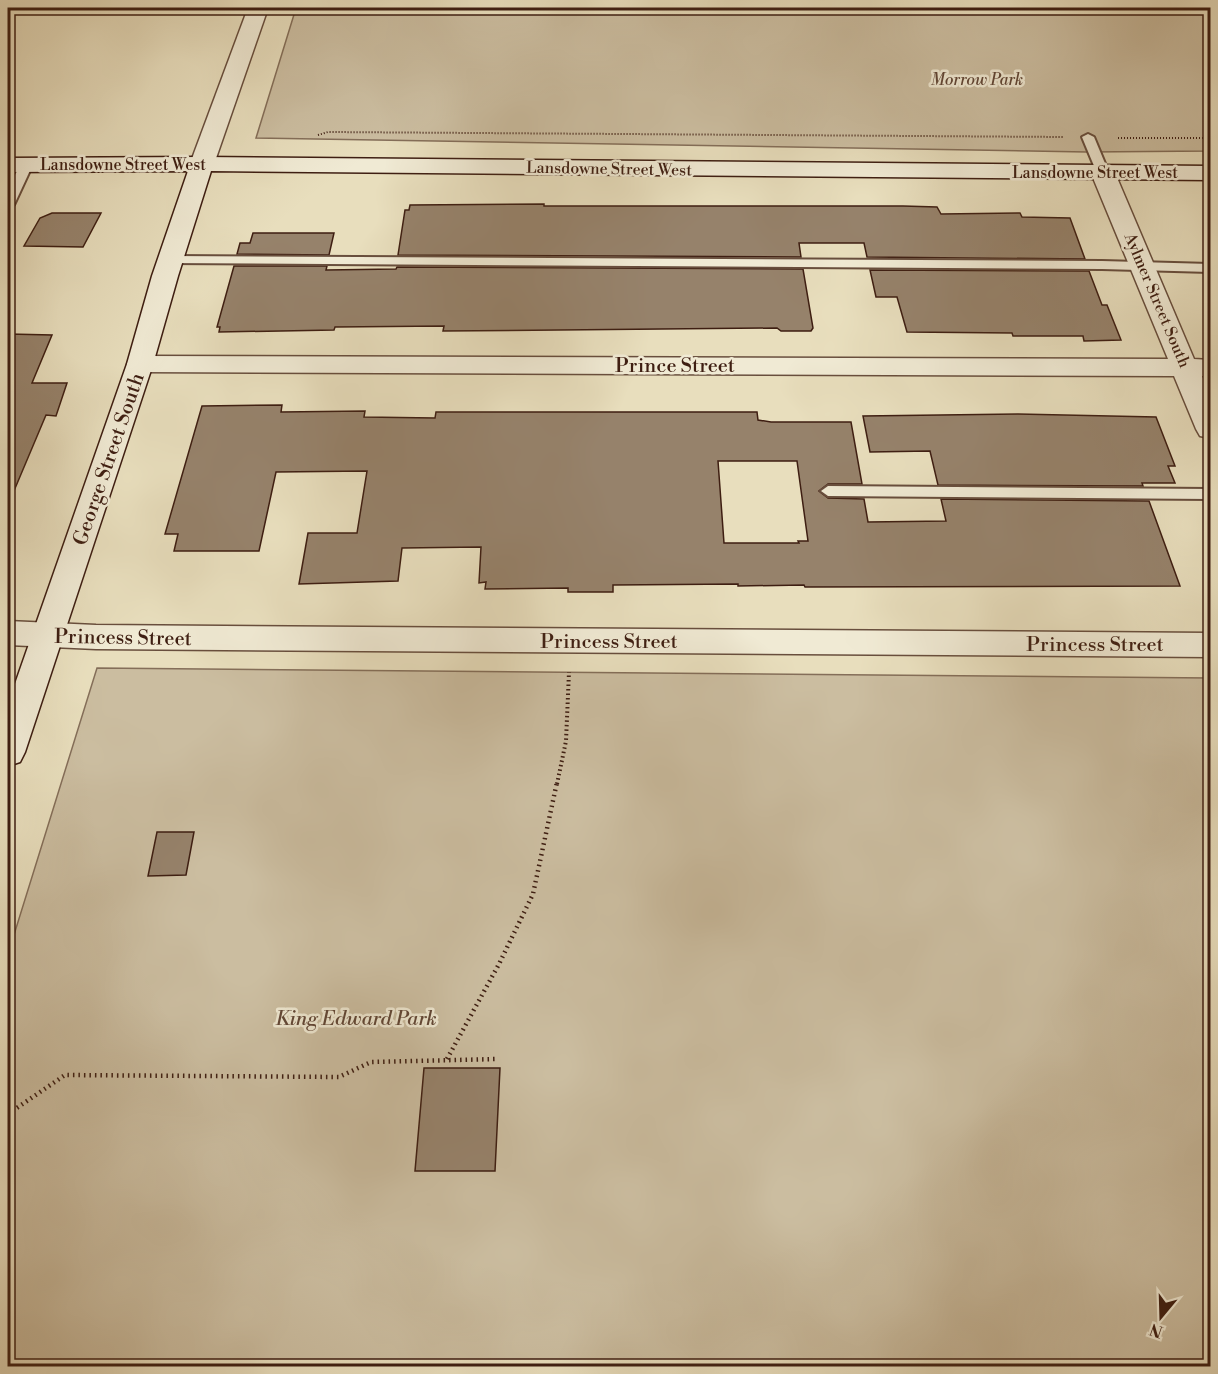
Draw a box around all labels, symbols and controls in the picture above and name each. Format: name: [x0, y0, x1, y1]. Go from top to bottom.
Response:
park label: Morrow Park: [931, 70, 1023, 90]
street label: Lansdowne Street West: [40, 155, 206, 175]
street label: Lansdowne Street West: [526, 158, 693, 180]
street label: Lansdowne Street West: [1012, 163, 1178, 183]
street label: Aylmer Street South: [1119, 229, 1195, 371]
street label: Prince Street: [615, 354, 735, 379]
street label: George Street South: [68, 370, 151, 549]
street label: Princess Street: [54, 625, 192, 652]
street label: Princess Street: [540, 630, 678, 655]
street label: Princess Street: [1026, 633, 1164, 658]
park label: King Edward Park: [275, 1007, 437, 1032]
north arrow: [1131, 1287, 1191, 1347]
text: N: [1147, 1319, 1166, 1342]

